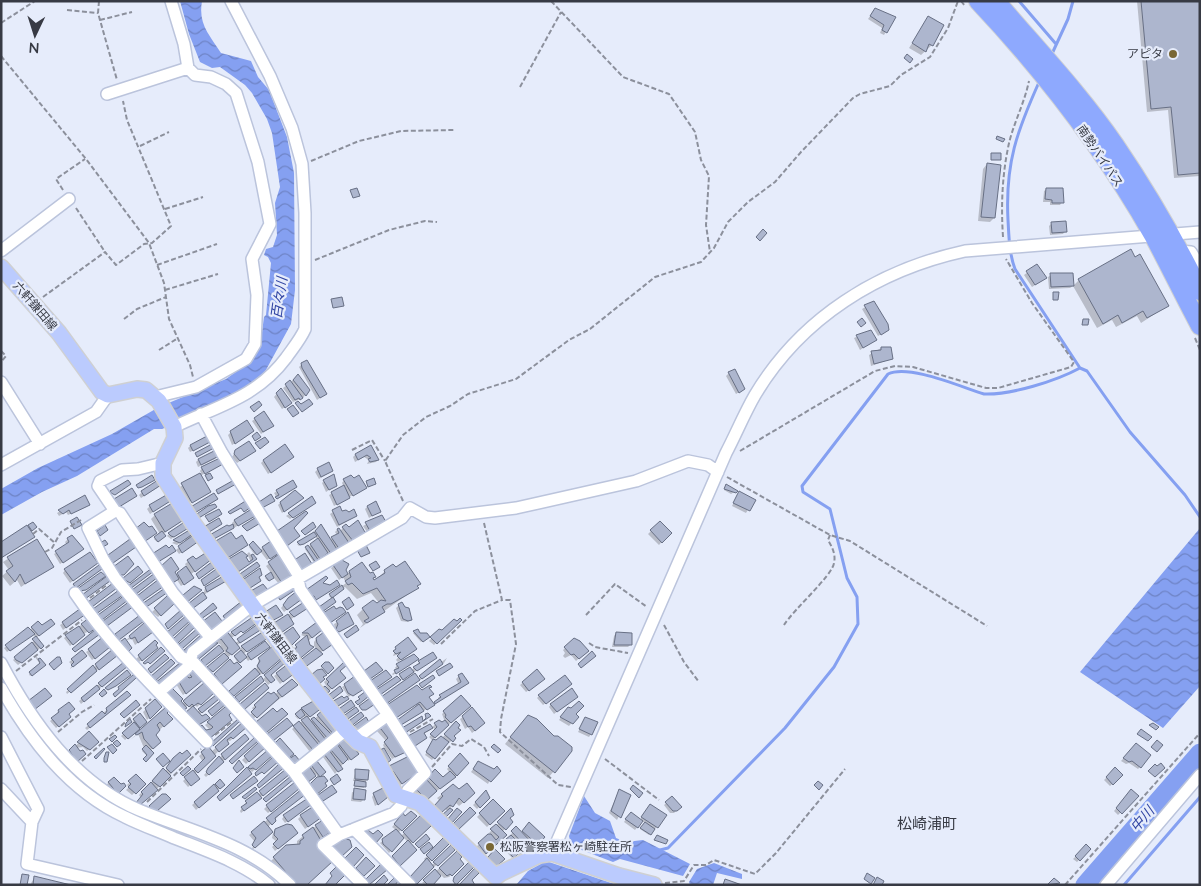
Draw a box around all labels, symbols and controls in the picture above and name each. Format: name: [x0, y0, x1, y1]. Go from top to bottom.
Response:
north arrow: [10, 10, 60, 60]
text: N: [28, 40, 40, 57]
place label: アピタ: [1127, 46, 1163, 61]
marker: アピタ: [1167, 48, 1179, 60]
street label: 南勢バイパス: [1074, 122, 1127, 190]
water label: 百々川: [267, 274, 290, 320]
street label: 六軒鎌田線: [10, 278, 61, 333]
street label: 六軒鎌田線: [252, 609, 300, 666]
water label: 中川: [1126, 801, 1159, 835]
district label: 松崎浦町: [897, 814, 957, 832]
place label: 松阪警察署松ヶ崎駐在所: [500, 839, 632, 854]
marker: 松阪警察署松ヶ崎駐在所: [484, 841, 496, 853]

